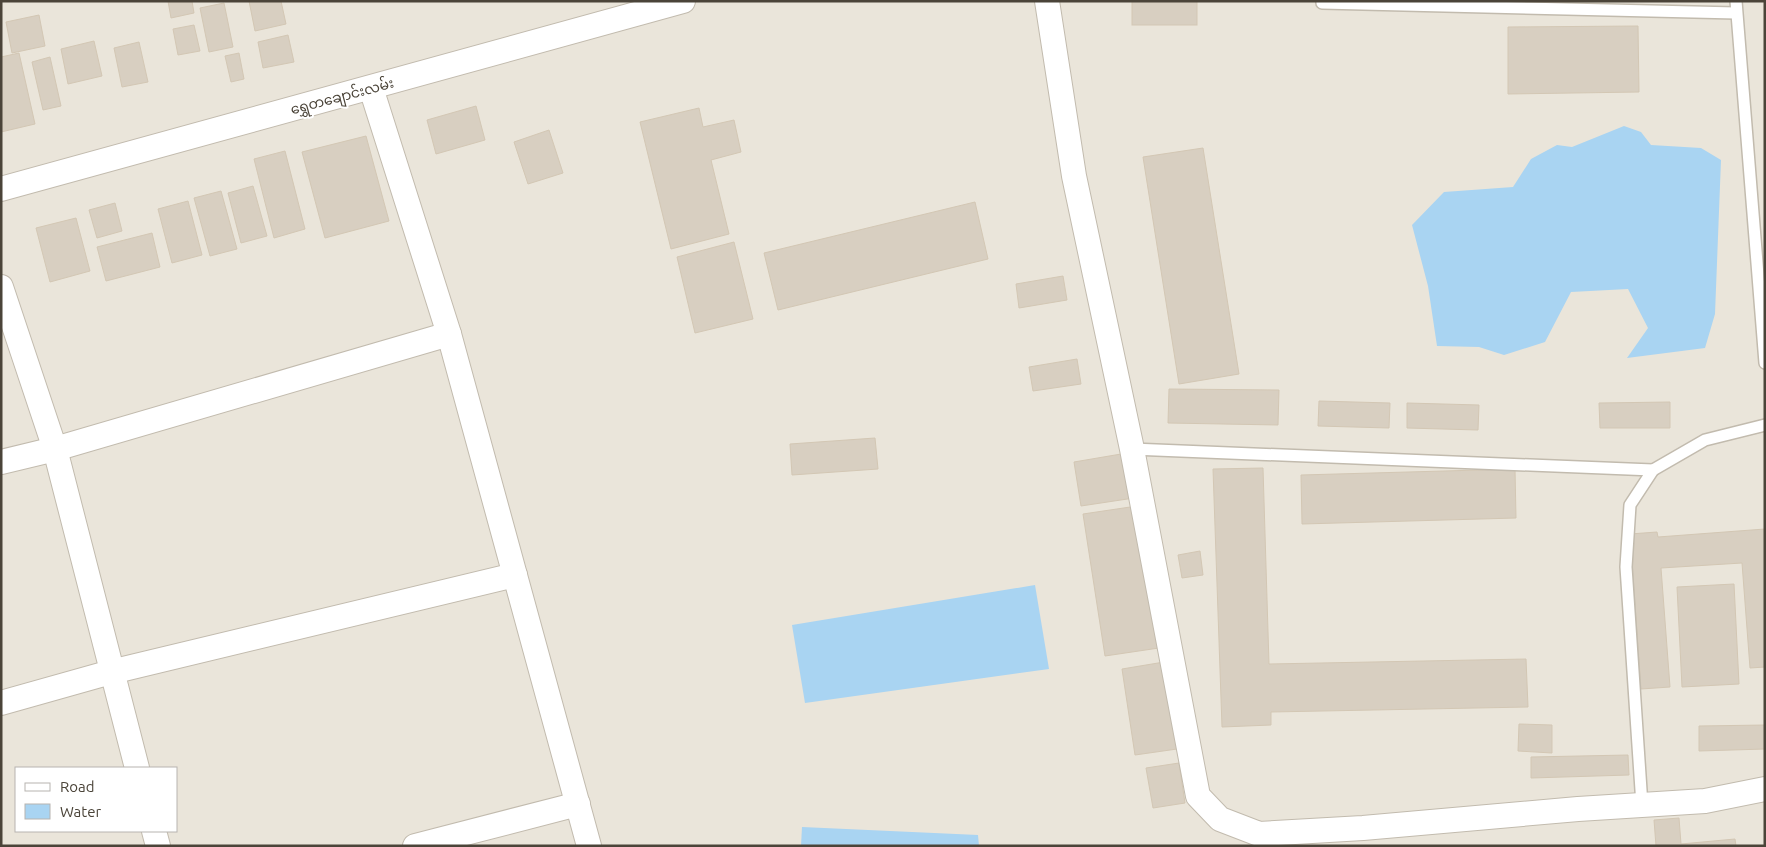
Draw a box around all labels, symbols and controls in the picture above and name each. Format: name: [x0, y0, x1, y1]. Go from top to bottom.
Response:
street label: ရွှေတချောင်းလမ်း: [288, 73, 396, 121]
legend: [15, 767, 178, 832]
text: Road: [60, 778, 95, 795]
text: Water: [60, 803, 101, 820]

